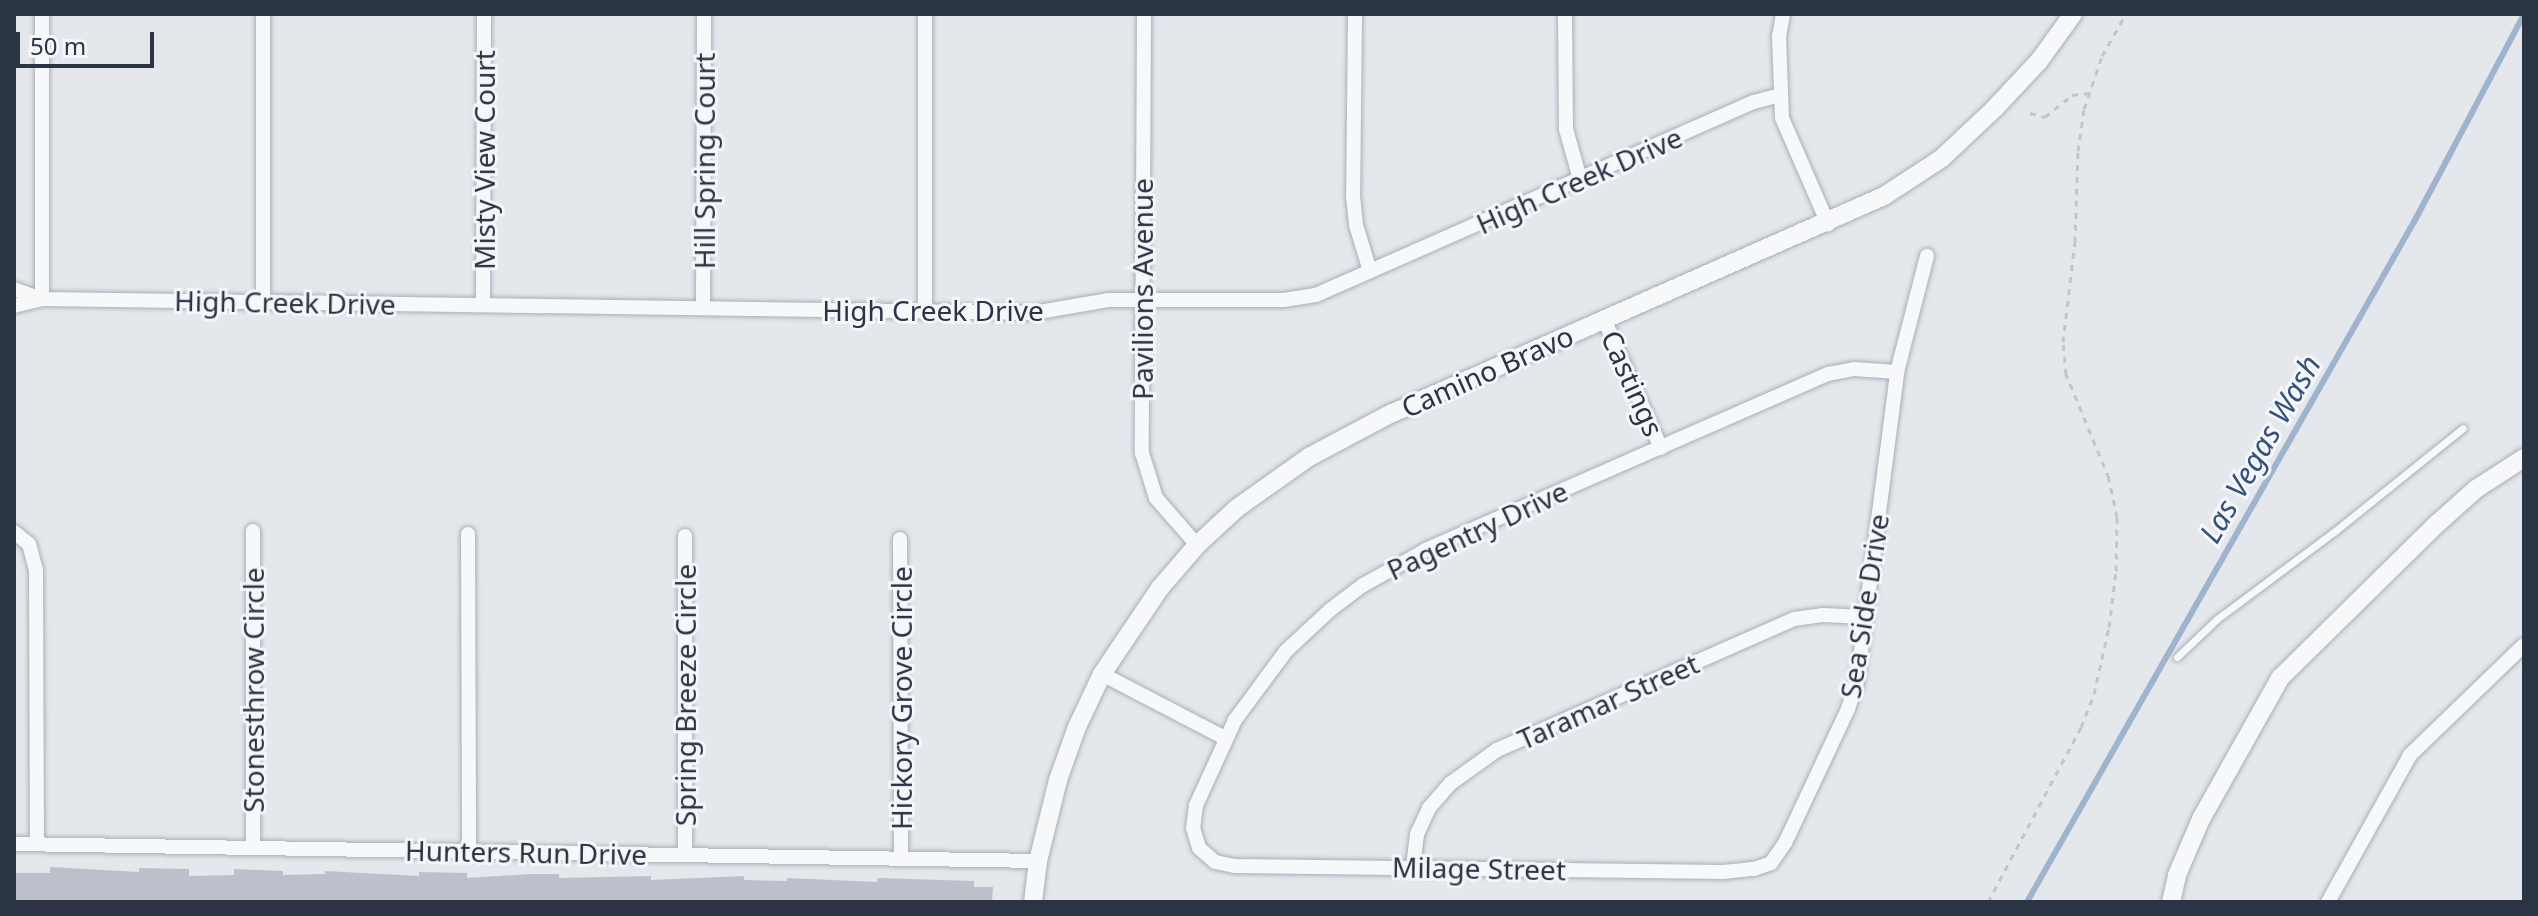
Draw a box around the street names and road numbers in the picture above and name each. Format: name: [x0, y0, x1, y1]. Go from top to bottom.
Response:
street label: Misty View Court: [467, 50, 501, 270]
street label: Hill Spring Court: [687, 53, 721, 269]
street label: High Creek Drive: [1471, 120, 1687, 240]
street label: Pavilions Avenue: [1125, 178, 1159, 400]
street label: High Creek Drive: [174, 283, 396, 321]
street label: High Creek Drive: [822, 293, 1044, 327]
street label: Camino Bravo: [1396, 318, 1578, 424]
street label: Castings: [1595, 325, 1671, 441]
street label: Pagentry Drive: [1381, 473, 1573, 587]
street label: Sea Side Drive: [1833, 511, 1895, 701]
street label: Spring Breeze Circle: [668, 564, 702, 826]
street label: Hickory Grove Circle: [884, 566, 918, 830]
street label: Stonesthrow Circle: [236, 567, 270, 813]
street label: Taramar Street: [1512, 646, 1704, 756]
street label: Hunters Run Drive: [405, 833, 647, 871]
street label: Milage Street: [1392, 850, 1566, 886]

